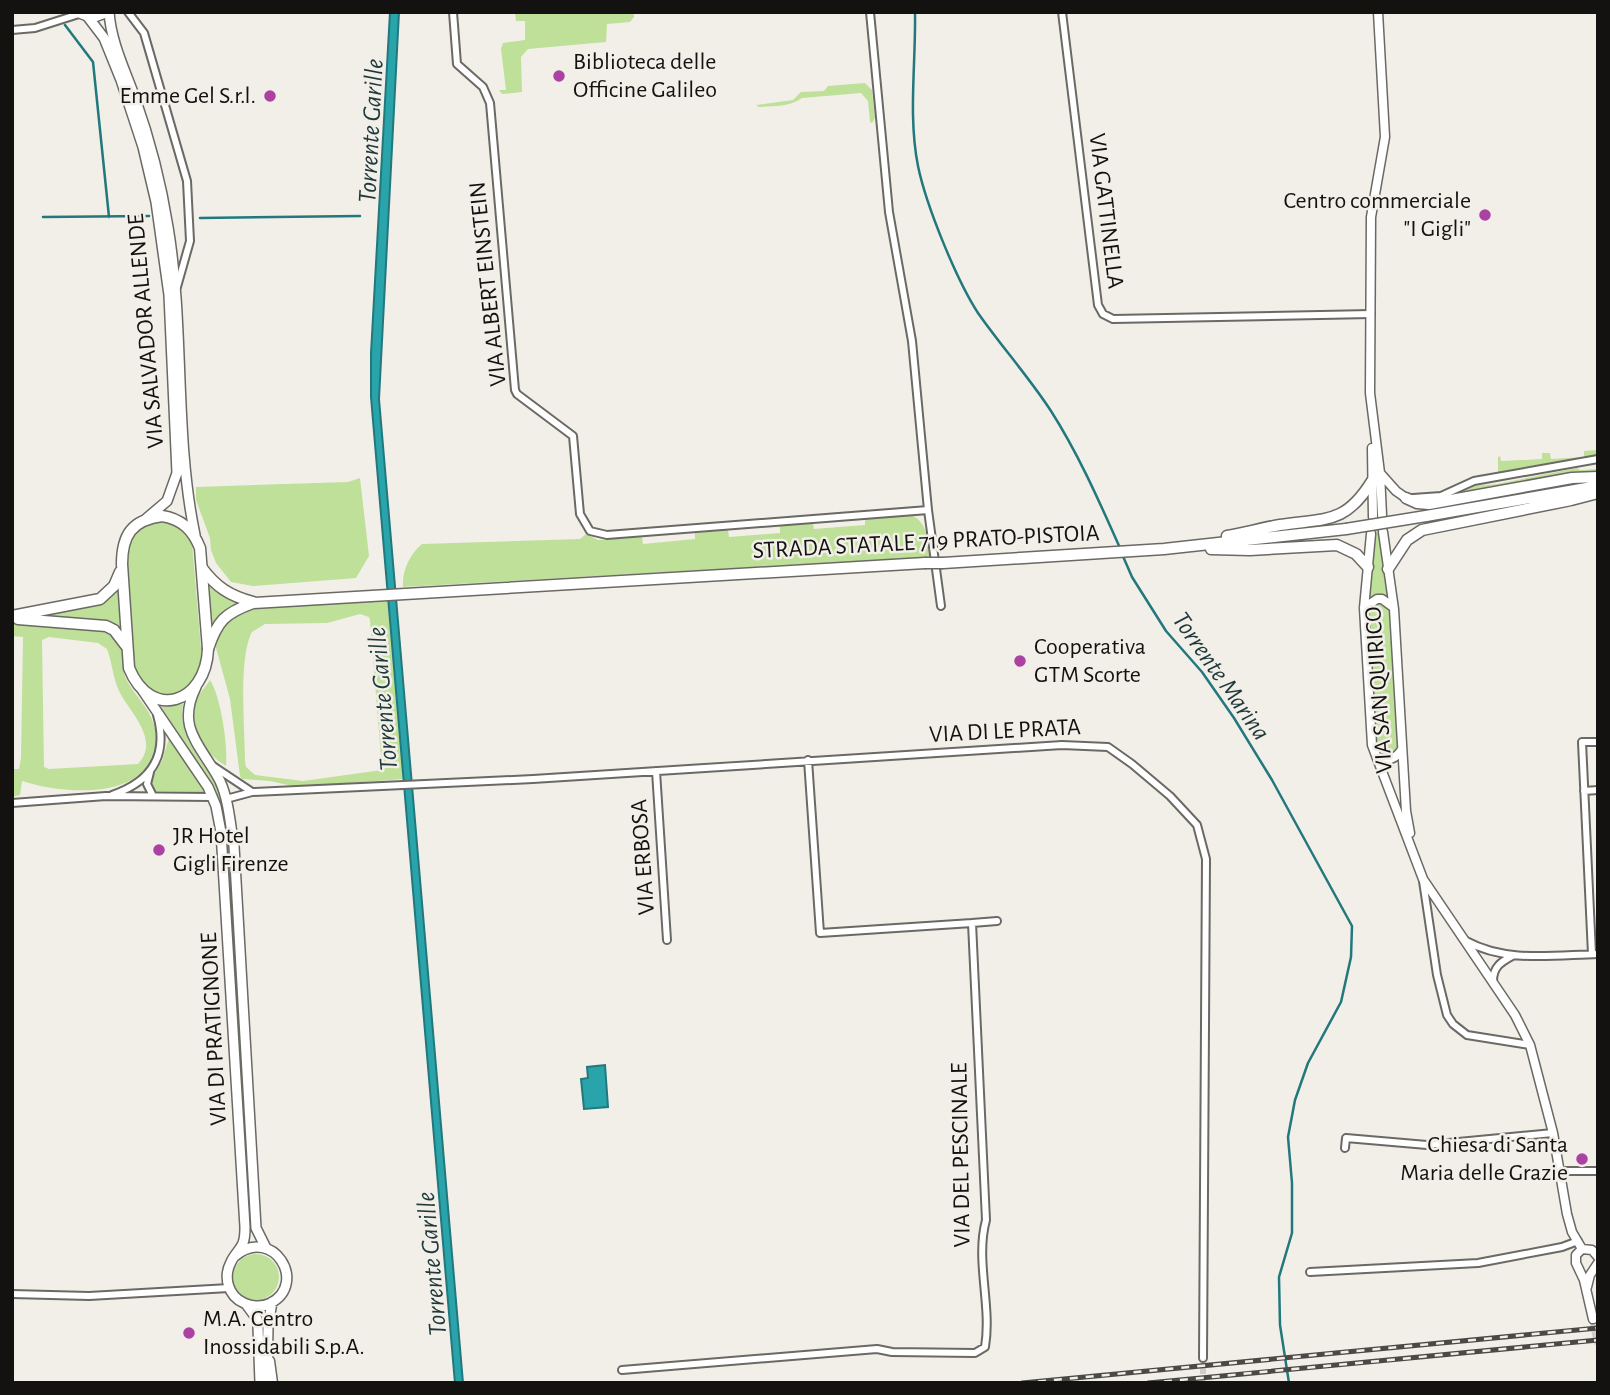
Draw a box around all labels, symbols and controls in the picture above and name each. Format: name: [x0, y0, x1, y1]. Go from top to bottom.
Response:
place label: Biblioteca delle Officine Galileo: [573, 50, 717, 102]
water label: Torrente Garille: [354, 58, 388, 204]
marker: Biblioteca delle Officine Galileo: [551, 68, 567, 84]
place label: Emme Gel S.r.l.: [120, 84, 256, 108]
marker: Emme Gel S.r.l.: [262, 88, 278, 104]
street label: VIA GATTINELLA: [1085, 132, 1127, 290]
street label: VIA ALBERT EINSTEIN: [465, 180, 511, 388]
place label: Centro commerciale "I Gigli": [1284, 189, 1471, 241]
marker: Centro commerciale "I Gigli": [1477, 207, 1493, 223]
street label: VIA SALVADOR ALLENDE: [124, 212, 168, 449]
street label: STRADA STATALE 719 PRATO-PISTOIA: [752, 521, 1100, 563]
street label: VIA SAN QUIRICO: [1361, 606, 1397, 774]
water label: Torrente Marina: [1167, 607, 1275, 745]
water label: Torrente Garille: [364, 626, 402, 772]
place label: Cooperativa GTM Scorte: [1034, 635, 1146, 687]
marker: Cooperativa GTM Scorte: [1012, 653, 1028, 669]
street label: VIA DI LE PRATA: [929, 715, 1082, 747]
street label: VIA ERBOSA: [627, 798, 659, 916]
place label: JR Hotel Gigli Firenze: [173, 824, 289, 876]
marker: JR Hotel Gigli Firenze: [151, 842, 167, 858]
street label: VIA DI PRATIGNONE: [197, 931, 231, 1126]
street label: VIA DEL PESCINALE: [947, 1062, 975, 1248]
place label: Chiesa di Santa Maria delle Grazie: [1400, 1133, 1568, 1185]
marker: Chiesa di Santa Maria delle Grazie: [1574, 1151, 1590, 1167]
water label: Torrente Garille: [413, 1191, 451, 1337]
place label: M.A. Centro Inossidabili S.p.A.: [203, 1307, 365, 1359]
marker: M.A. Centro Inossidabili S.p.A.: [181, 1325, 197, 1341]

